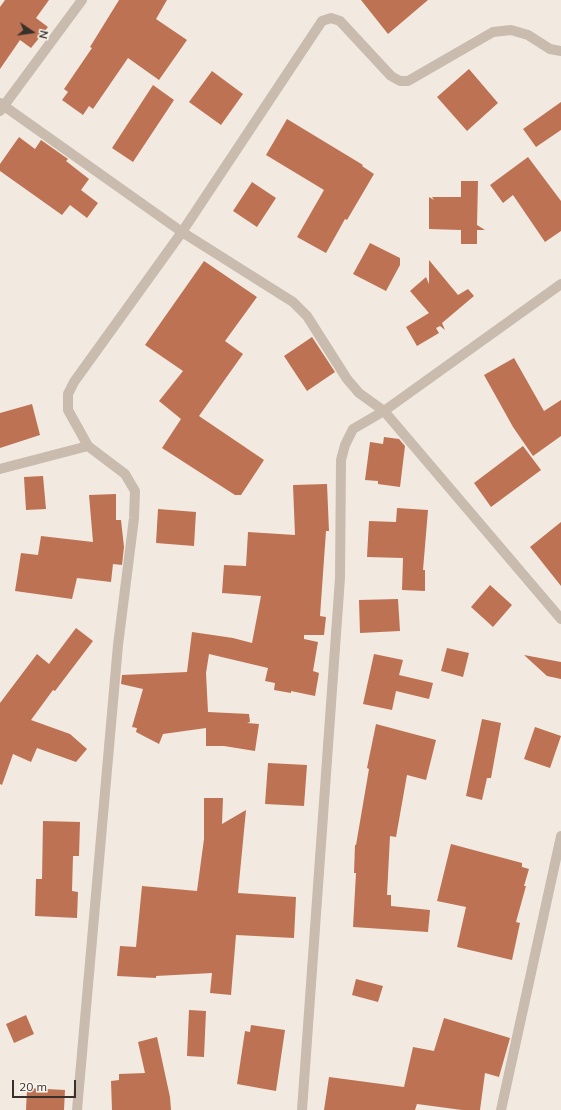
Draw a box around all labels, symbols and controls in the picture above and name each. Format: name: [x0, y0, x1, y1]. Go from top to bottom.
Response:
north arrow: [12, 12, 52, 52]
text: N: [36, 29, 51, 40]
scale bar: [14, 1072, 78, 1098]
text: 20 m: [19, 1079, 47, 1094]

